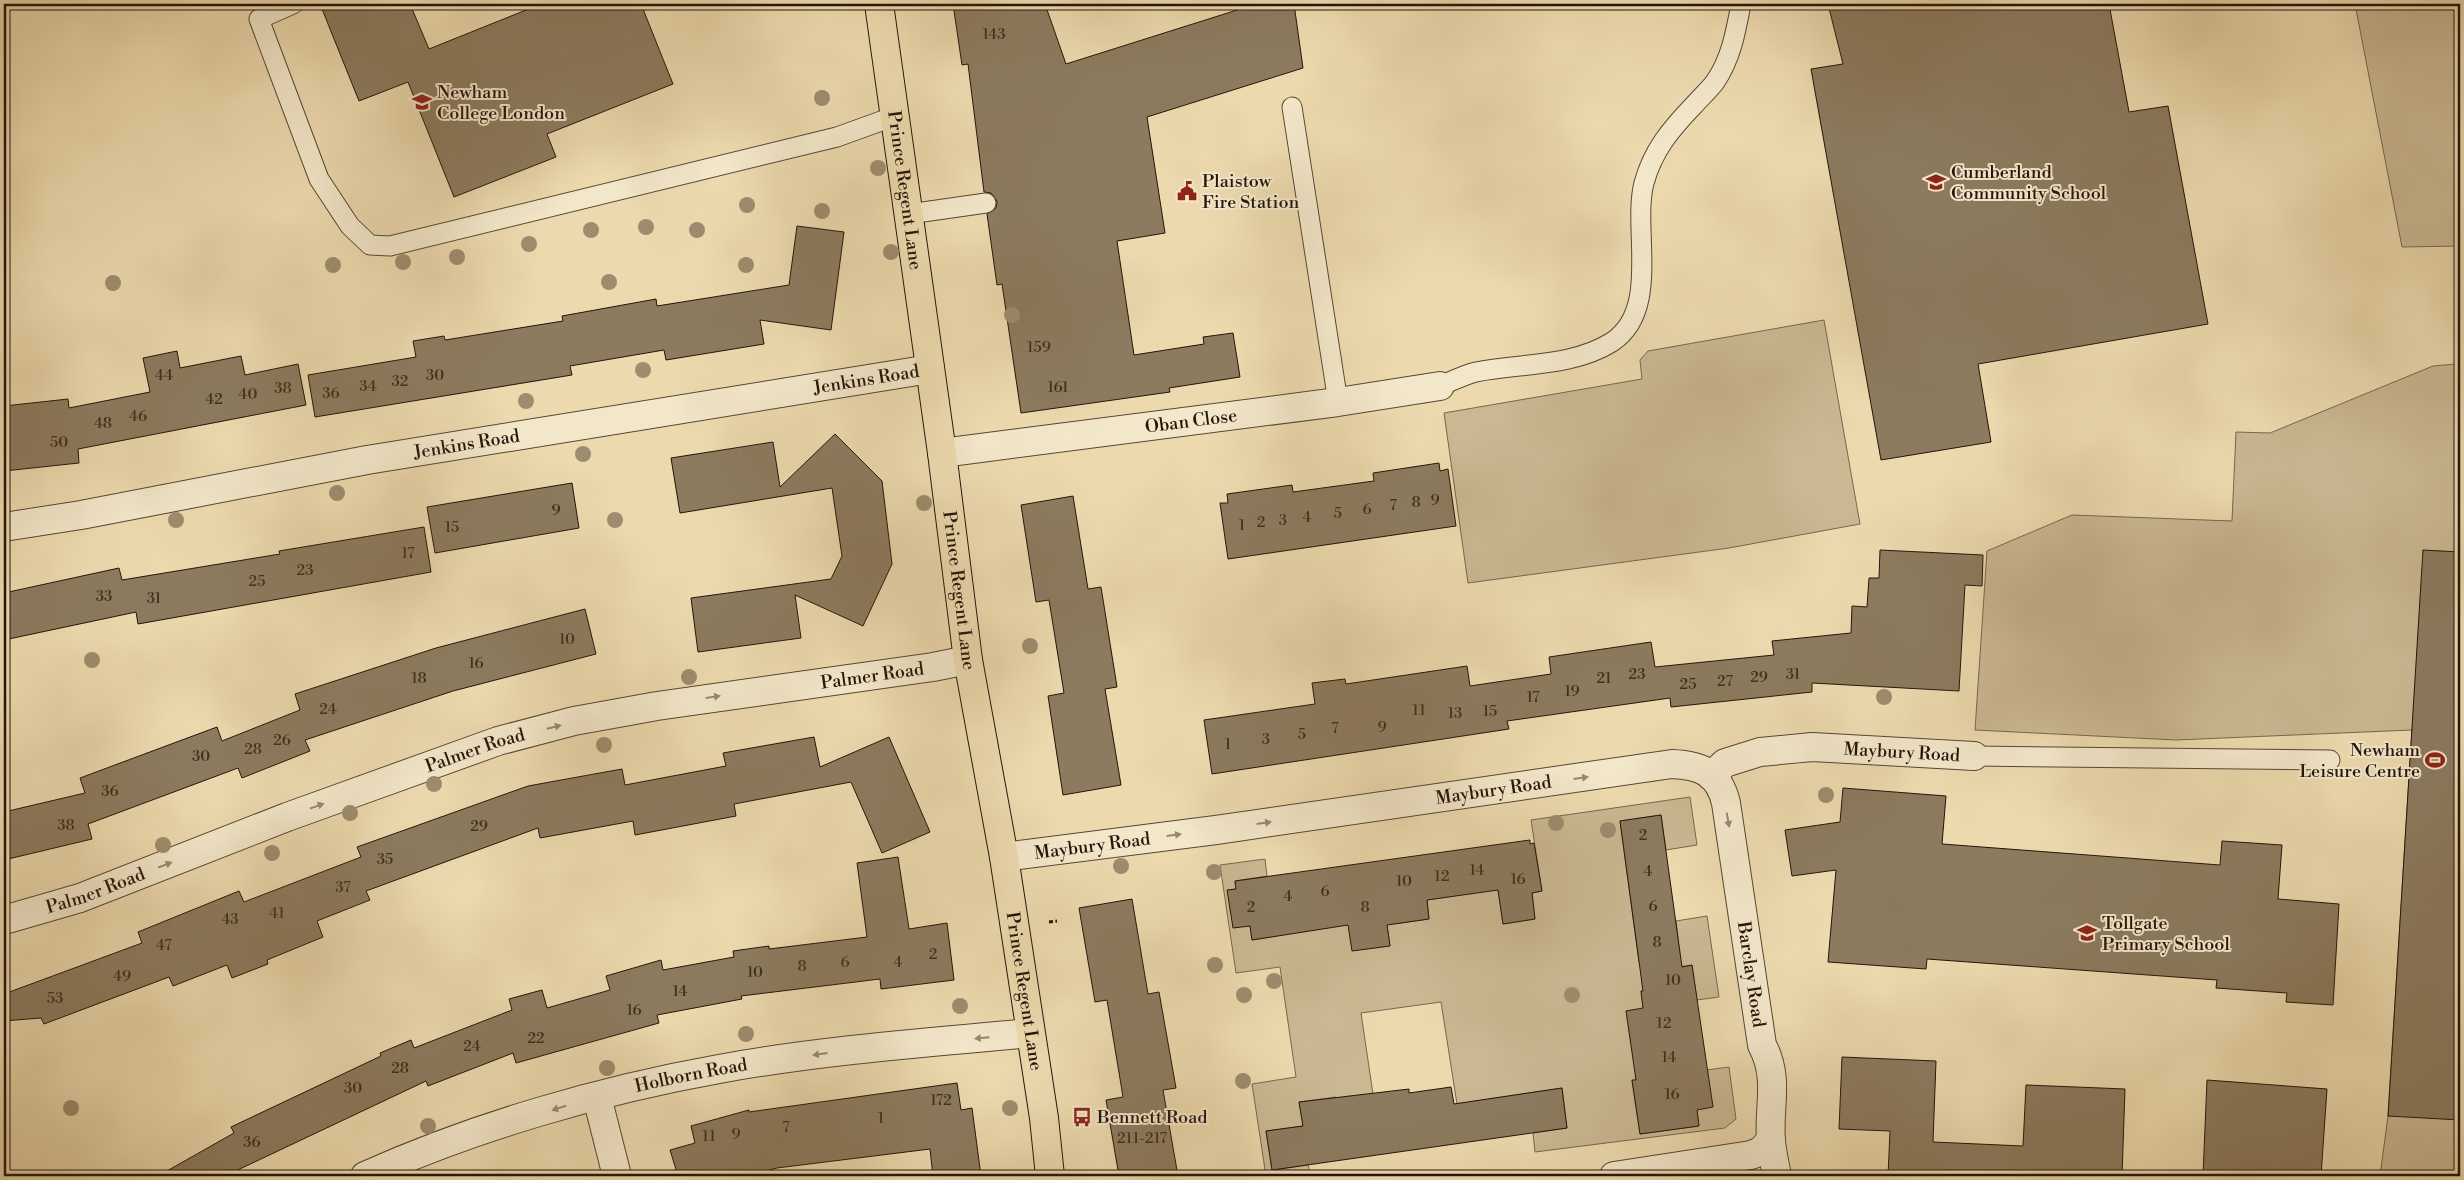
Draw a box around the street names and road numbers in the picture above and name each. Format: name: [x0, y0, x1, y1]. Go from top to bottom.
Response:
street label: Prince Regent Lane: [883, 109, 928, 271]
street label: Jenkins Road: [811, 359, 922, 399]
street label: Oban Close: [1143, 404, 1238, 438]
street label: Jenkins Road: [411, 424, 522, 464]
street label: Prince Regent Lane: [938, 510, 981, 672]
street label: Palmer Road: [819, 657, 926, 694]
street label: Palmer Road: [422, 723, 528, 778]
street label: Maybury Road: [1843, 737, 1962, 767]
street label: Maybury Road: [1434, 770, 1554, 810]
street label: Maybury Road: [1033, 827, 1152, 865]
street label: Palmer Road: [43, 862, 149, 919]
street label: Prince Regent Lane: [1001, 910, 1048, 1072]
street label: Barclay Road: [1732, 919, 1771, 1030]
street label: Holborn Road: [632, 1053, 750, 1098]

